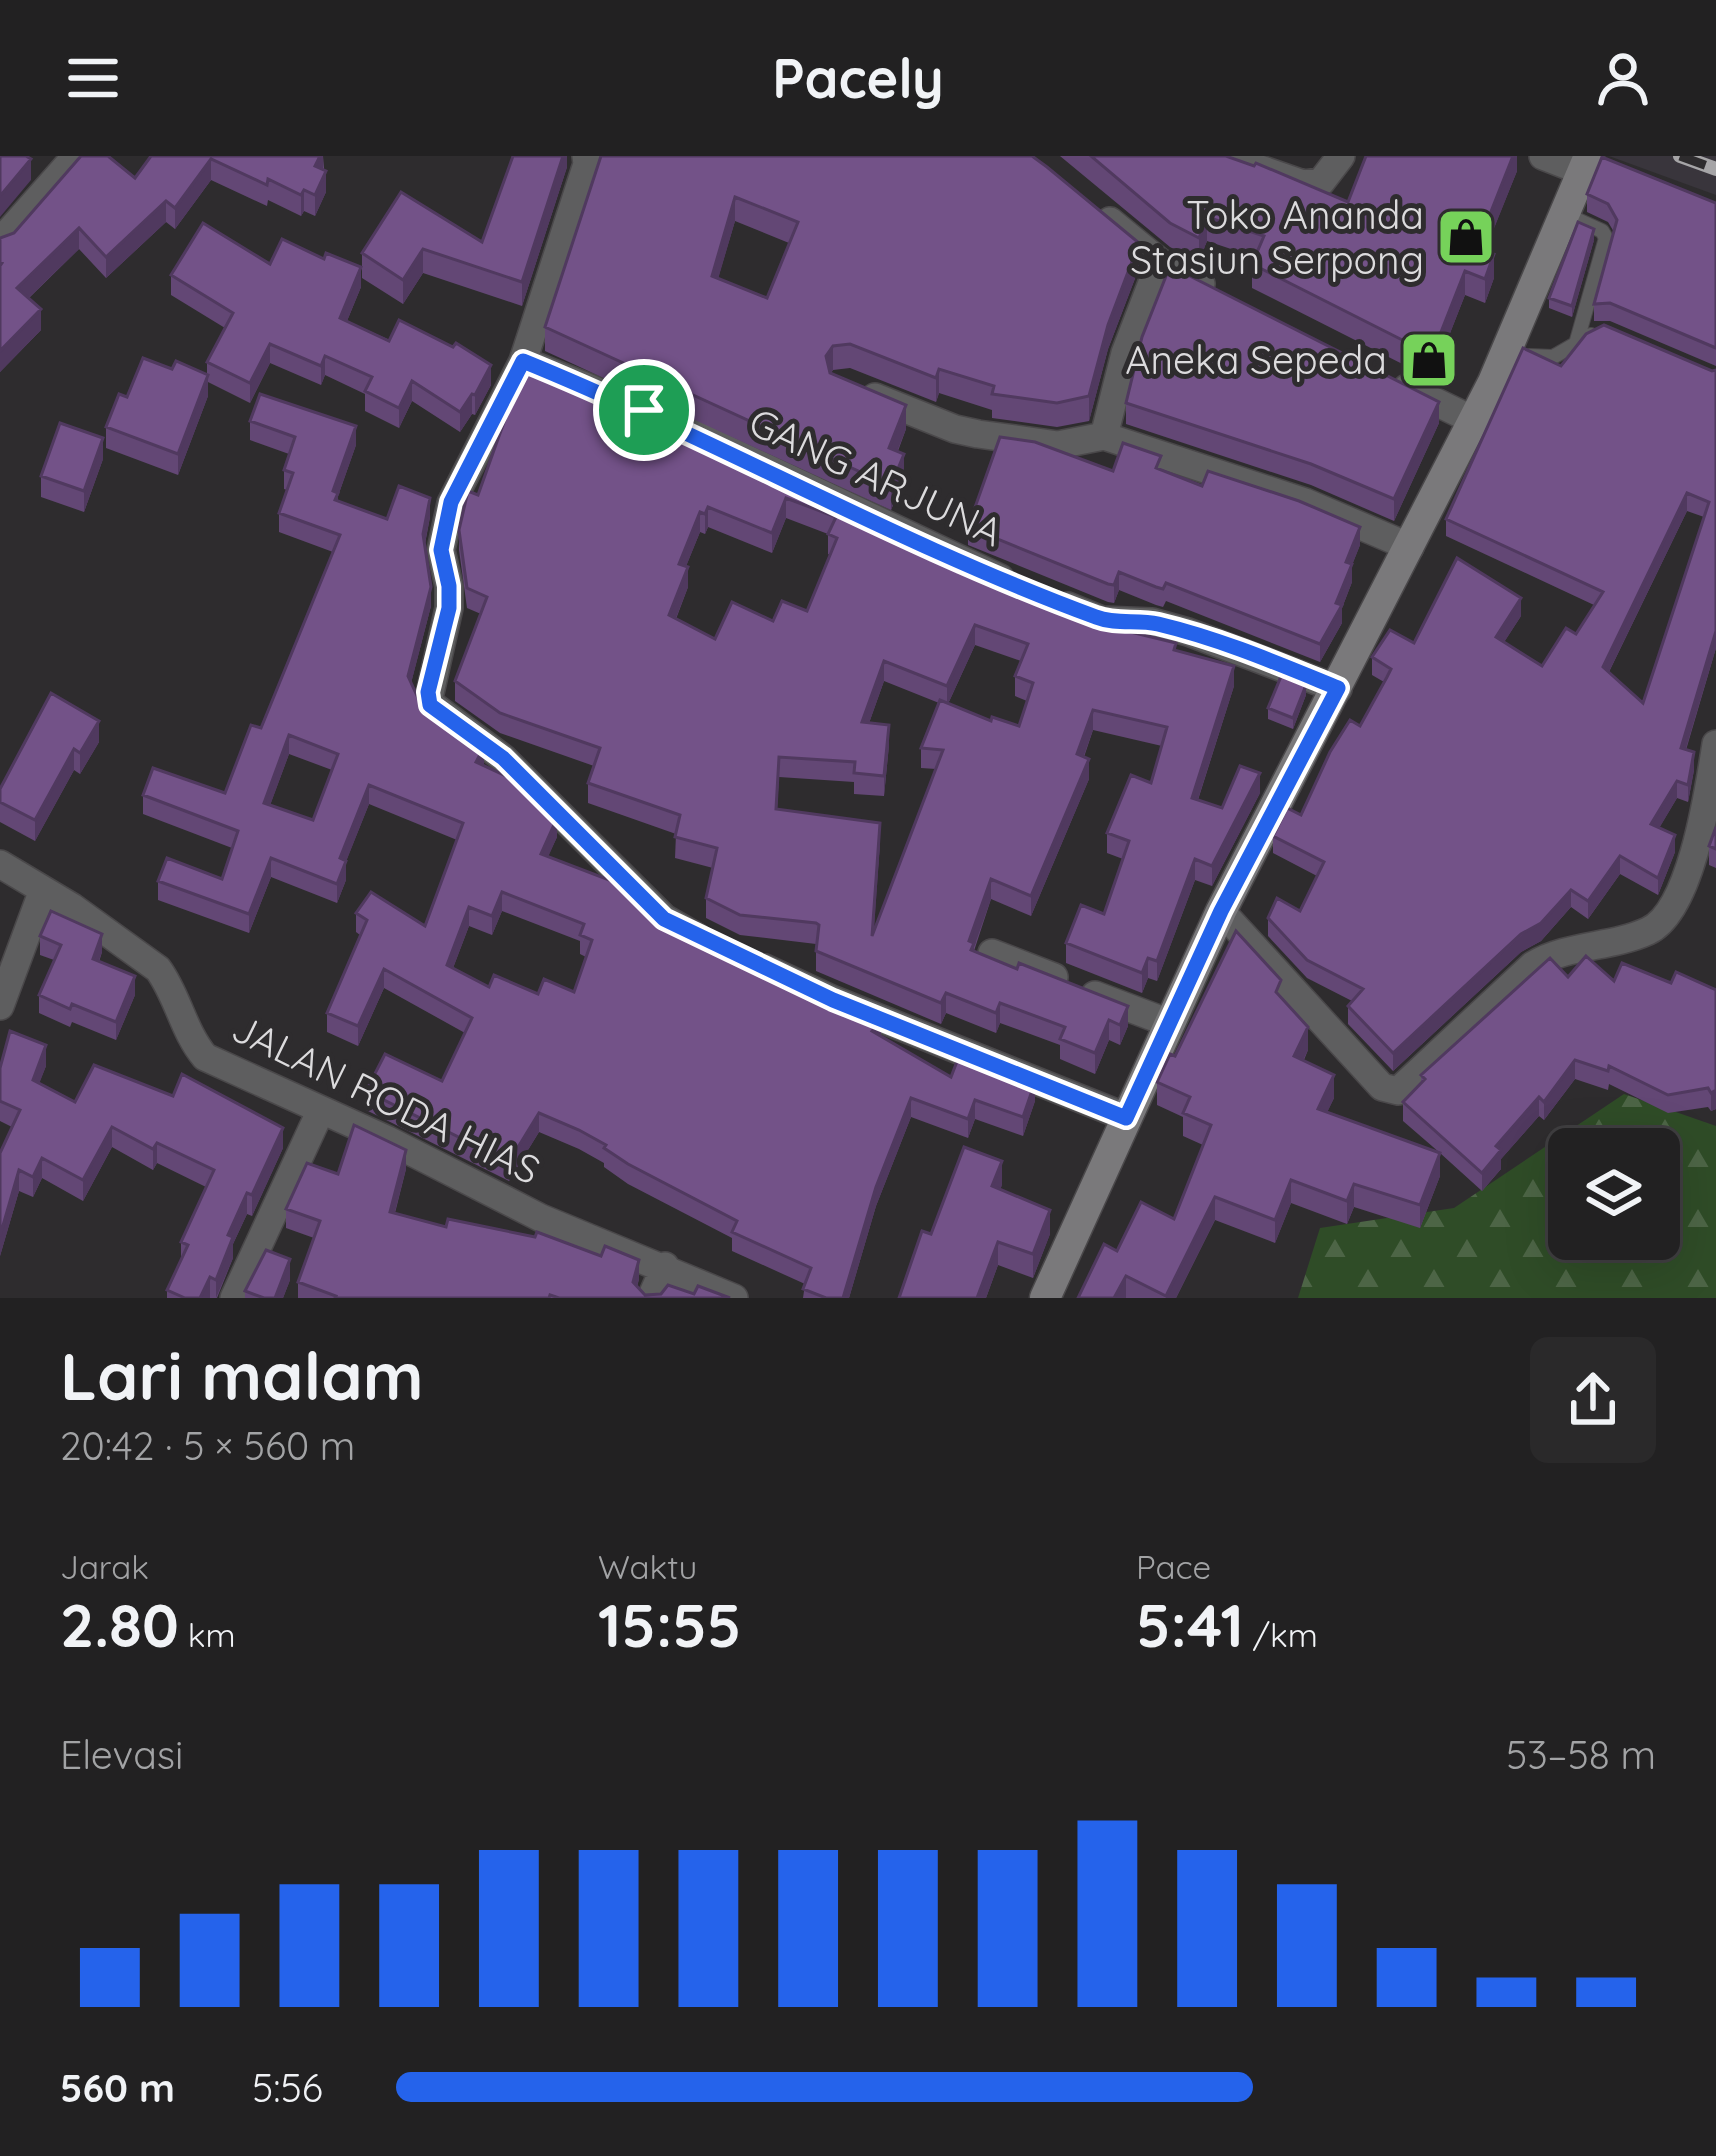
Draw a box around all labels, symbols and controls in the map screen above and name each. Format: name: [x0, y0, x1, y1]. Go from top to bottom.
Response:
text: Pacely: [772, 44, 944, 112]
icon: menu: [60, 45, 126, 111]
icon: person: [1590, 45, 1656, 111]
place label: Toko Ananda Stasiun Serpong: [1130, 190, 1424, 284]
shop icon: Toko Ananda Stasiun Serpong: [1435, 206, 1497, 268]
shop icon: Aneka Sepeda: [1398, 329, 1460, 391]
place label: Aneka Sepeda: [1125, 335, 1387, 384]
pin: [593, 359, 695, 461]
icon: arrive: [611, 377, 677, 443]
street label: GANG ARJUNA: [742, 397, 1011, 557]
street label: JALAN RODA HIAS: [224, 1003, 548, 1194]
map controls: [1548, 1128, 1680, 1260]
button: layers: [1548, 1128, 1680, 1260]
text: Lari malam: [60, 1334, 424, 1417]
button: share: [1530, 1337, 1656, 1463]
text: 20:42 · 5 × 560 m: [60, 1421, 355, 1470]
text: Jarak: [60, 1546, 149, 1587]
text: Waktu: [598, 1546, 697, 1587]
text: Pace: [1136, 1546, 1211, 1587]
text: 2.80: [60, 1587, 179, 1662]
text: 15:55: [598, 1587, 741, 1662]
text: 5:41: [1136, 1587, 1244, 1662]
text: km: [179, 1614, 236, 1655]
text: /km: [1244, 1614, 1318, 1655]
text: Elevasi: [60, 1730, 183, 1779]
text: 53–58 m: [1506, 1730, 1656, 1779]
text: 560 m: [60, 2063, 175, 2112]
text: 5:56: [252, 2063, 323, 2112]

